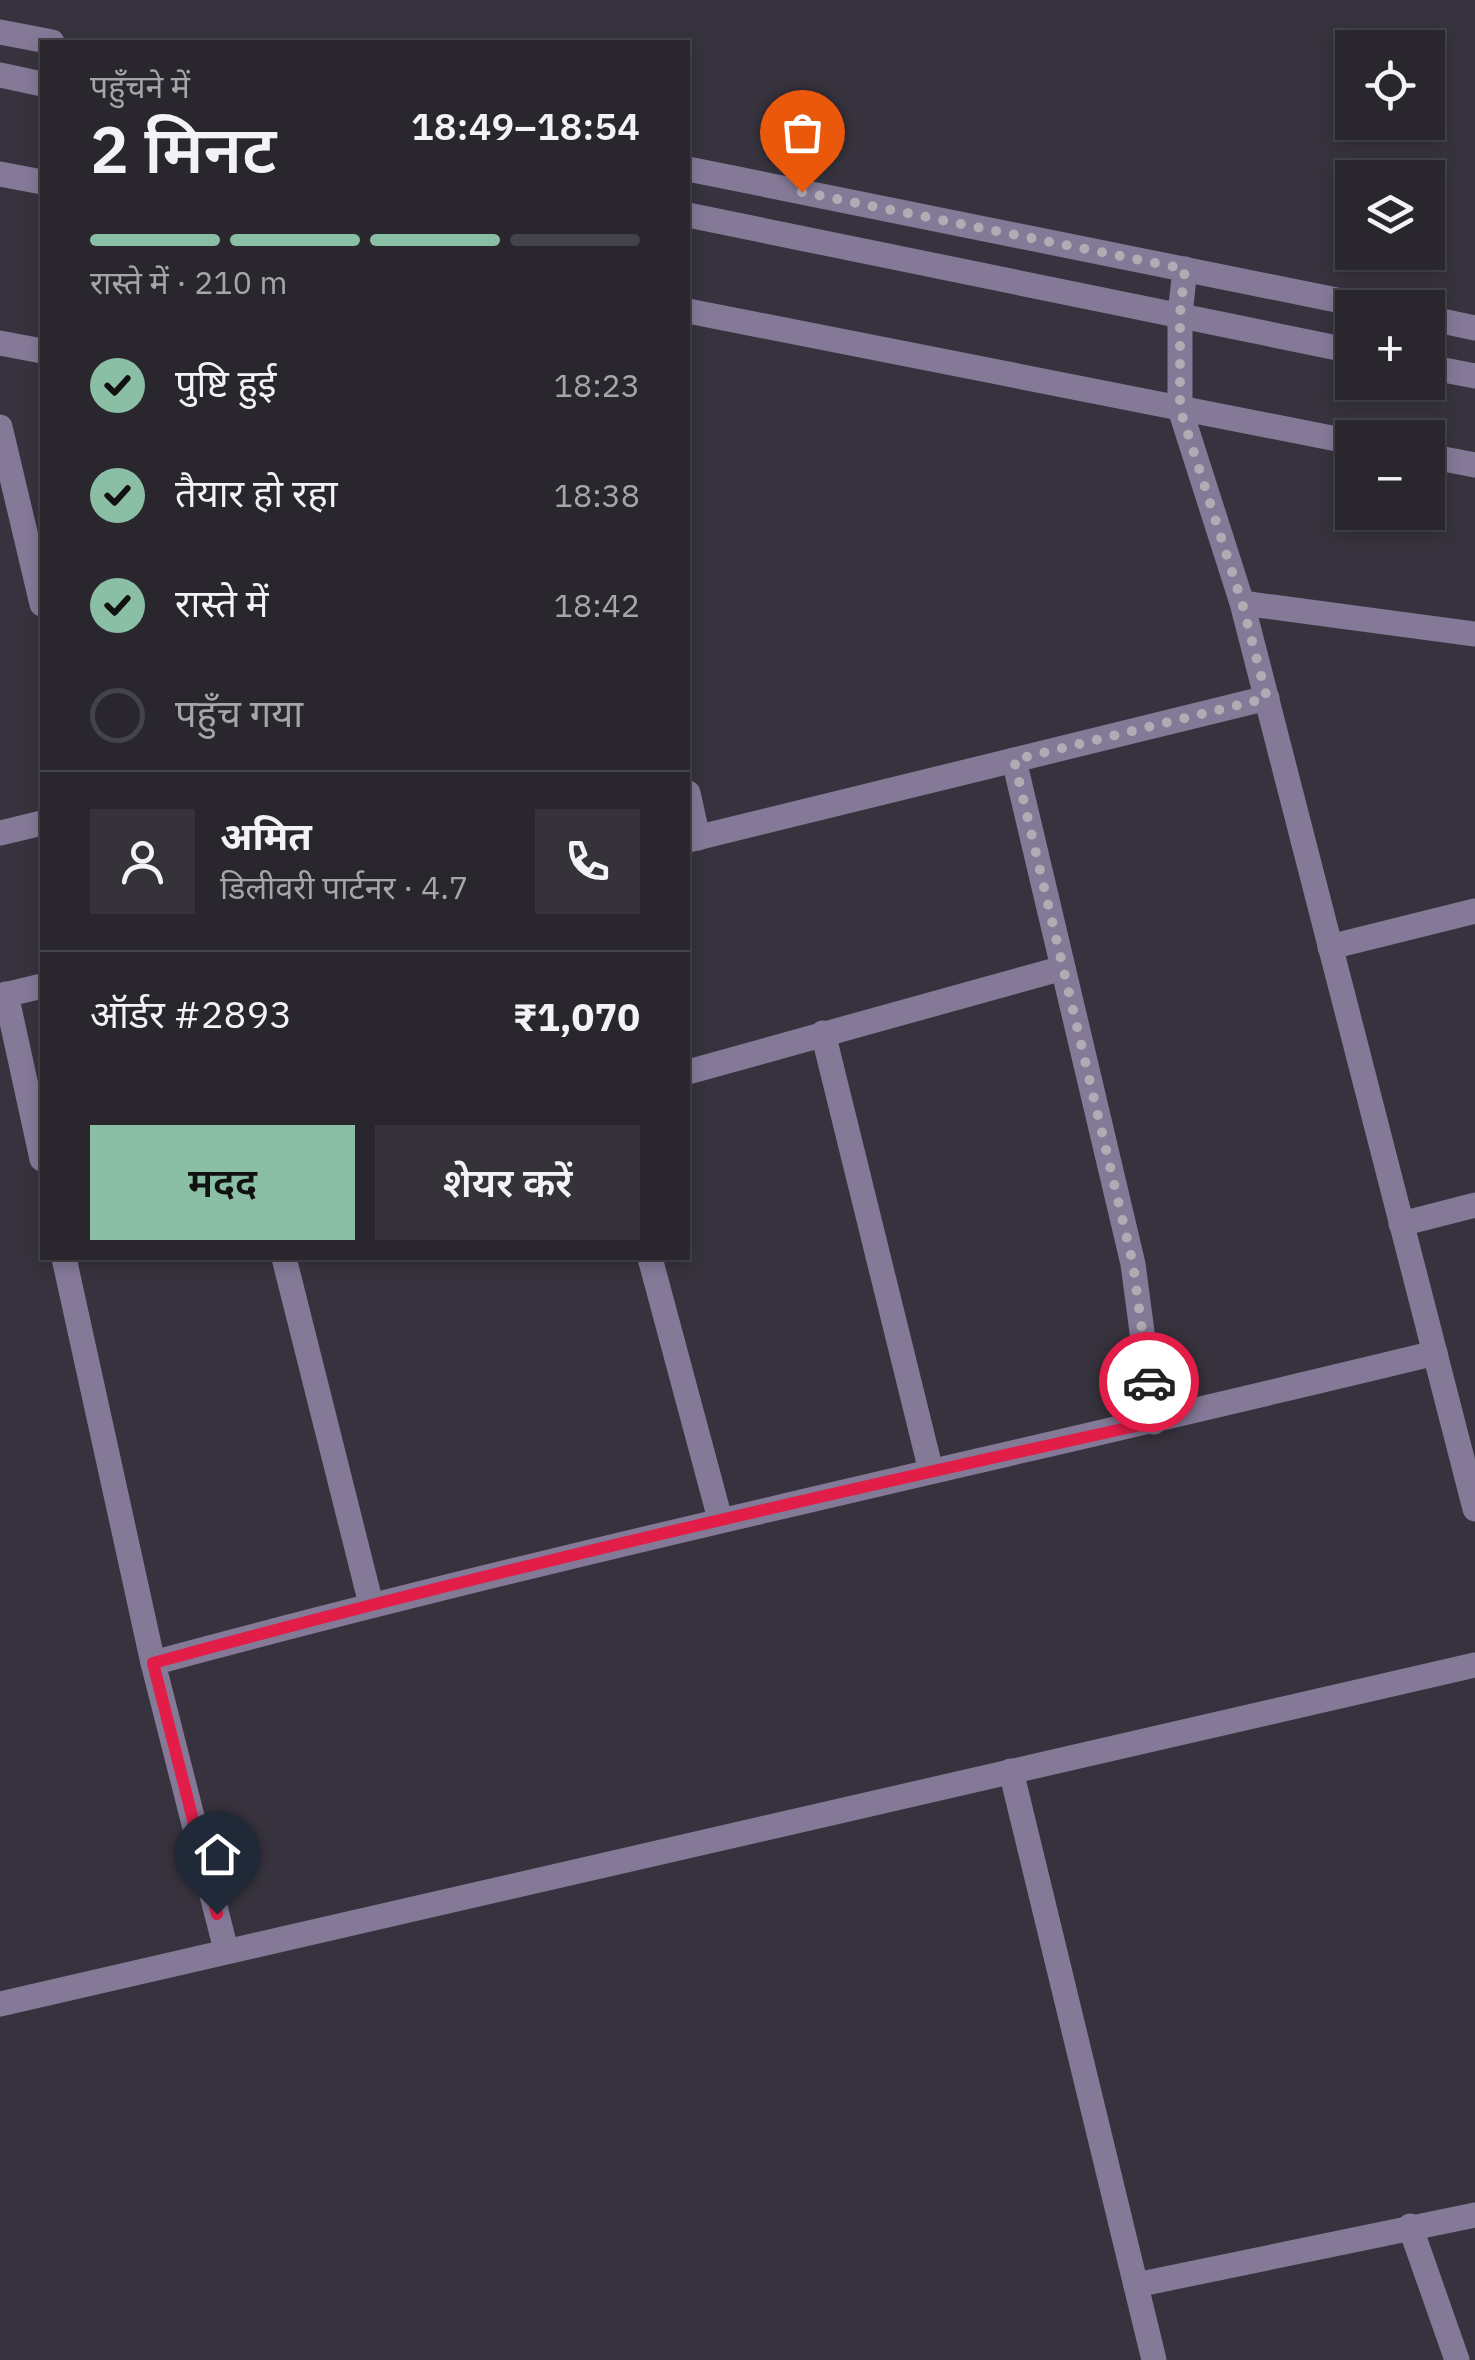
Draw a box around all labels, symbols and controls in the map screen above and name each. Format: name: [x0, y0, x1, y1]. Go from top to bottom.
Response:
map controls: [1335, 30, 1445, 530]
button: locate: [1335, 30, 1445, 140]
text: पहुँचने में: [90, 65, 190, 107]
pin: [760, 90, 845, 193]
text: 18:49–18:54: [411, 101, 640, 150]
icon: bag: [775, 105, 830, 160]
text: 2 मिनट: [90, 106, 276, 191]
button: layers: [1335, 160, 1445, 270]
text: रास्ते में · 210 m: [90, 261, 287, 303]
button: +: [1335, 290, 1445, 400]
icon: check: [90, 358, 145, 413]
text: पुष्टि हुई: [175, 358, 276, 407]
text: 18:23: [554, 364, 640, 406]
button: −: [1335, 420, 1445, 530]
icon: check: [90, 468, 145, 523]
text: तैयार हो रहा: [175, 468, 338, 517]
text: 18:38: [554, 474, 640, 516]
icon: check: [90, 578, 145, 633]
text: रास्ते में: [175, 578, 269, 627]
text: 18:42: [554, 584, 640, 626]
text: पहुँच गया: [175, 688, 303, 737]
button: person: [90, 809, 195, 914]
button: phone: [535, 809, 640, 914]
text: अमित: [220, 811, 312, 860]
text: डिलीवरी पार्टनर · 4.7: [220, 866, 468, 908]
text: ऑर्डर #2893: [90, 989, 292, 1038]
text: ₹1,070: [513, 992, 640, 1041]
button: मदद: [90, 1125, 355, 1240]
button: शेयर करें: [375, 1125, 640, 1240]
courier: [1099, 1332, 1199, 1432]
icon: car: [1122, 1355, 1177, 1410]
pin: [175, 1812, 260, 1915]
icon: home: [190, 1827, 245, 1882]

